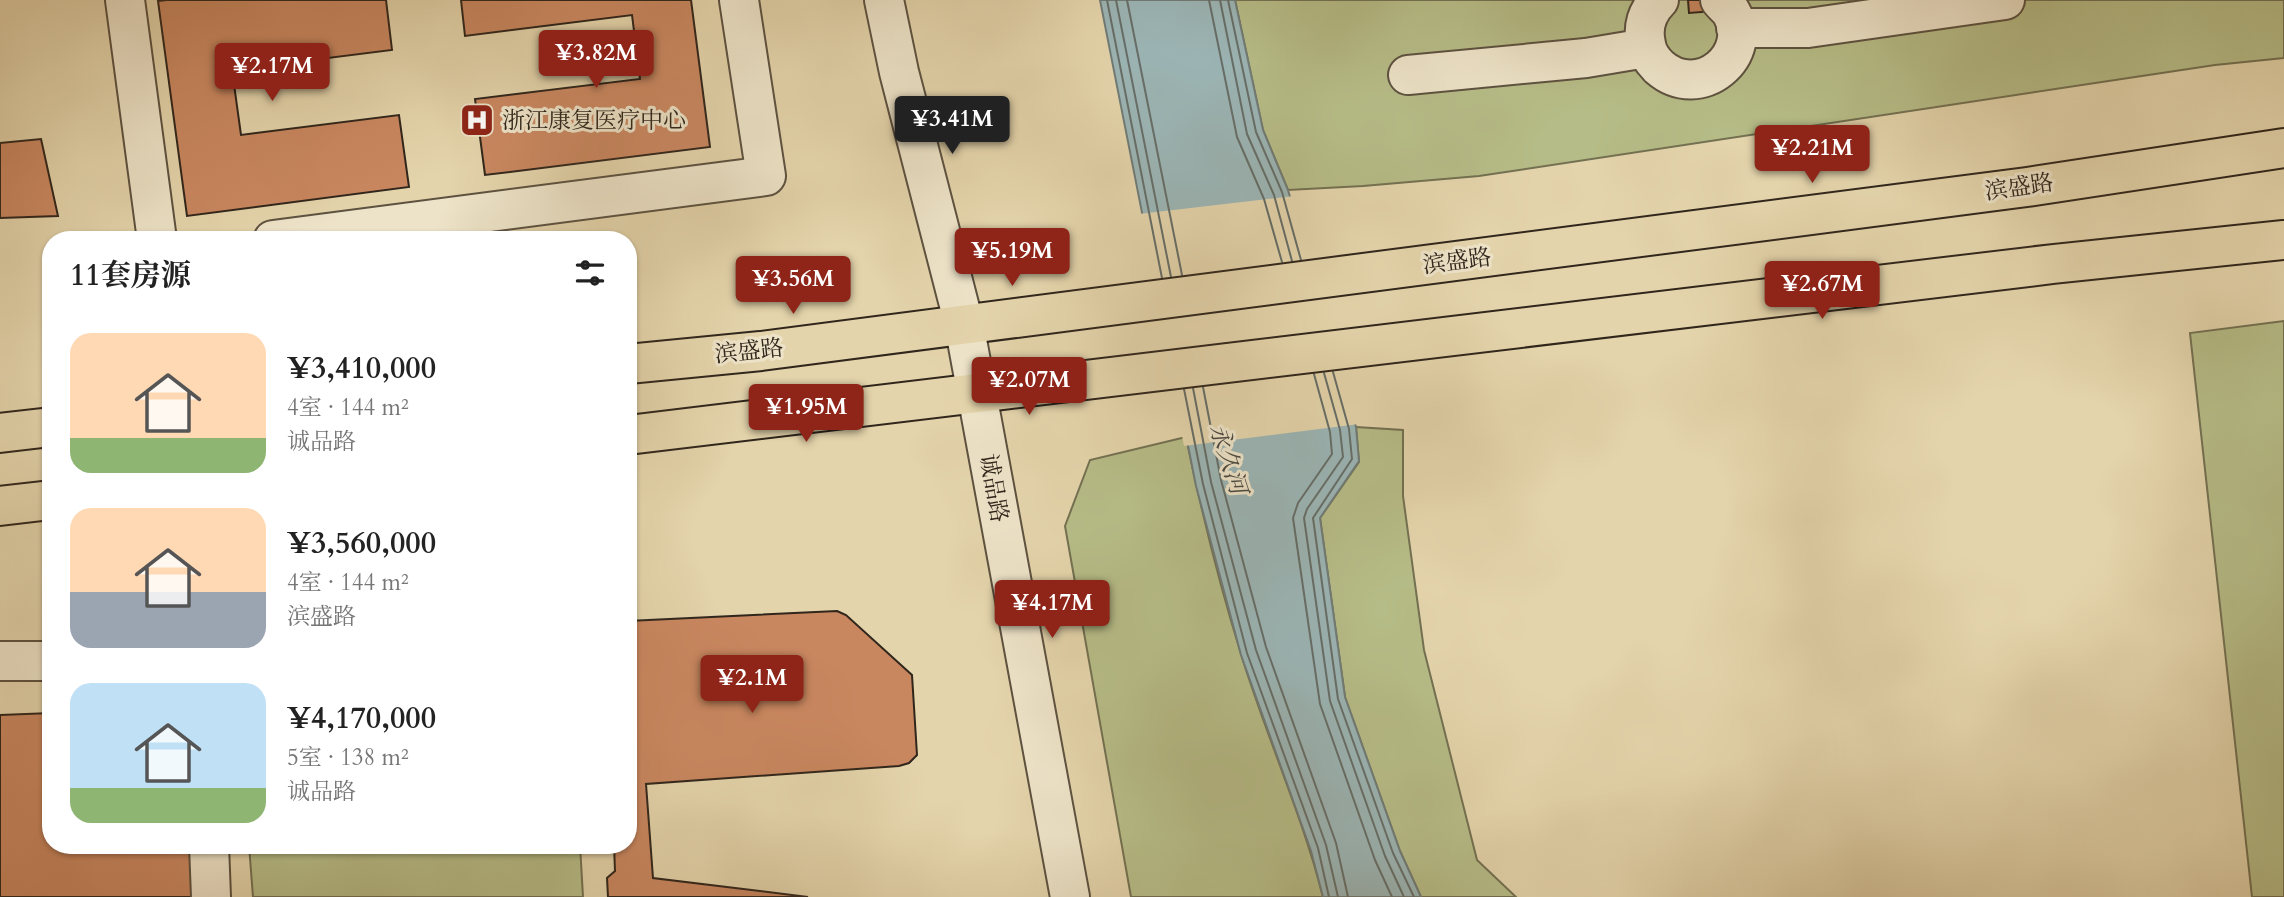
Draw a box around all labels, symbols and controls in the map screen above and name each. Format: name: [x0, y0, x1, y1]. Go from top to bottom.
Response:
pin: ¥3.82M: [539, 31, 653, 90]
text: ¥3.82M: [555, 37, 637, 68]
pin: ¥2.17M: [215, 43, 329, 103]
text: ¥2.17M: [231, 50, 313, 81]
pin: ¥3.41M: [895, 96, 1009, 156]
hospital icon: 浙江康复医疗中心: [458, 101, 496, 139]
text: ¥3.41M: [911, 103, 993, 134]
place label: 浙江康复医疗中心: [502, 105, 686, 136]
pin: ¥2.21M: [1755, 125, 1869, 185]
text: ¥2.21M: [1771, 132, 1853, 163]
street label: 滨盛路: [1983, 167, 2055, 207]
pin: ¥5.19M: [955, 229, 1069, 288]
text: ¥5.19M: [971, 235, 1053, 266]
street label: 滨盛路: [1421, 241, 1493, 281]
icon: filters: [571, 254, 609, 292]
text: 11套房源: [70, 255, 191, 296]
pin: ¥3.56M: [736, 256, 850, 316]
pin: ¥2.67M: [1765, 262, 1879, 321]
text: ¥3.56M: [752, 263, 834, 294]
text: ¥2.67M: [1781, 268, 1863, 299]
street label: 滨盛路: [713, 332, 785, 370]
text: ¥3,410,000: [287, 348, 436, 389]
pin: ¥2.07M: [972, 358, 1086, 417]
icon: home: [126, 361, 210, 445]
text: ¥2.07M: [988, 364, 1070, 395]
pin: ¥1.95M: [749, 384, 863, 444]
text: ¥1.95M: [765, 391, 847, 422]
text: 4室 · 144 m²: [287, 392, 409, 423]
water label: 永久河: [1201, 420, 1256, 502]
text: 诚品路: [287, 426, 356, 457]
street label: 诚品路: [973, 451, 1015, 525]
text: ¥3,560,000: [287, 523, 436, 564]
icon: home: [126, 536, 210, 620]
text: 4室 · 144 m²: [287, 567, 409, 598]
pin: ¥4.17M: [995, 580, 1109, 640]
text: ¥4.17M: [1011, 587, 1093, 618]
text: 滨盛路: [287, 601, 356, 632]
pin: ¥2.1M: [703, 656, 801, 715]
text: ¥2.1M: [717, 662, 787, 693]
text: ¥4,170,000: [287, 698, 436, 739]
icon: home: [126, 711, 210, 795]
text: 5室 · 138 m²: [287, 742, 409, 773]
text: 诚品路: [287, 776, 356, 807]

